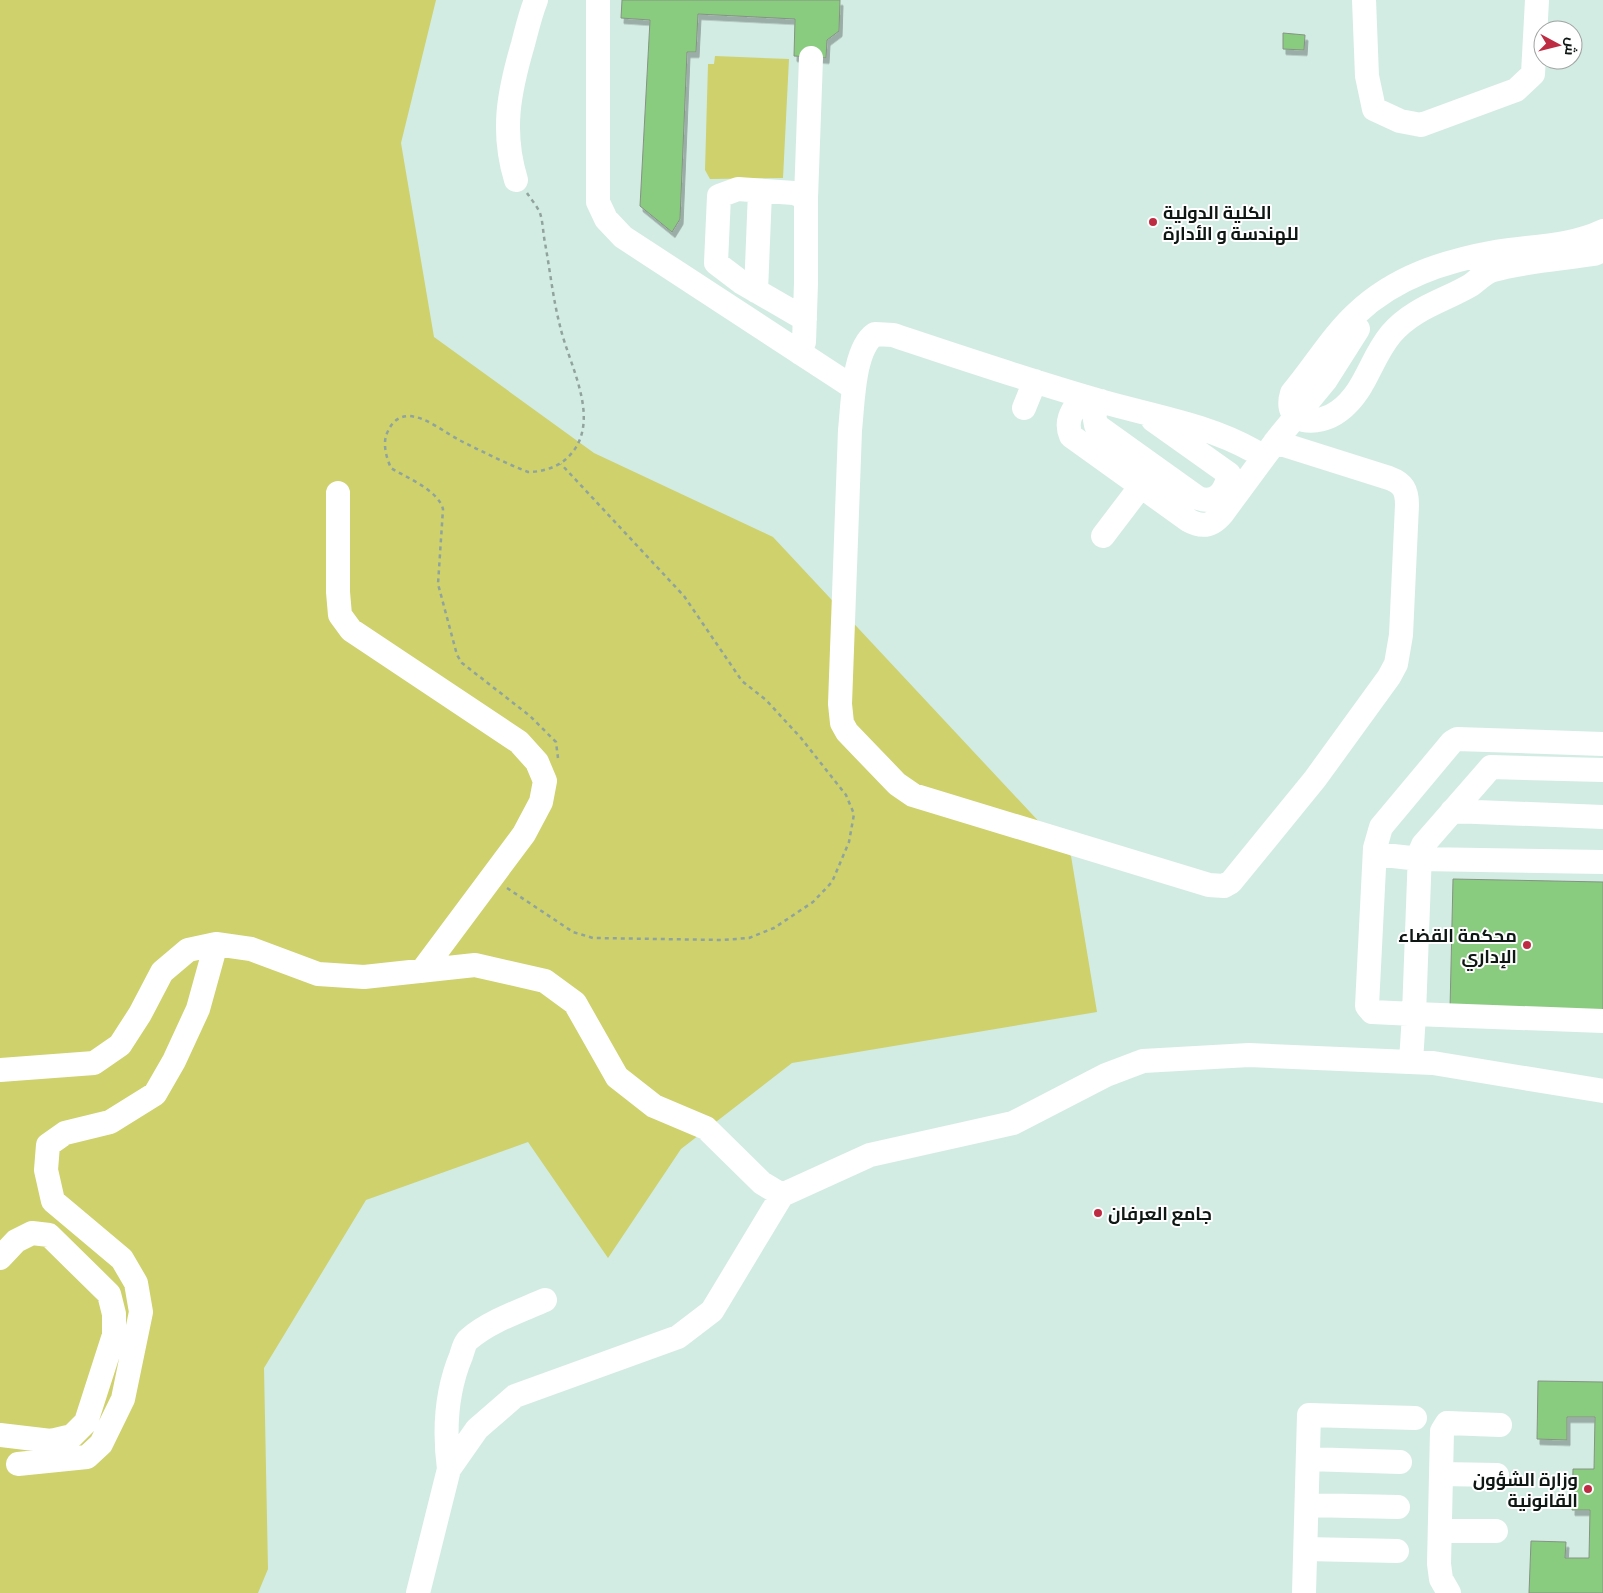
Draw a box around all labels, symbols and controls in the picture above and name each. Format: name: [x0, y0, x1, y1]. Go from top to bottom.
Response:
north arrow: [1533, 20, 1583, 70]
text: ش: [1561, 37, 1581, 57]
place label: الكلية الدولية للهندسة و الأدارة: [1163, 201, 1299, 245]
marker: الكلية الدولية للهندسة و الأدارة: [1147, 216, 1159, 228]
place label: محكمة القضاء الإداري: [1398, 924, 1517, 971]
marker: محكمة القضاء الإداري: [1521, 939, 1533, 951]
place label: جامع العرفان: [1108, 1202, 1212, 1226]
marker: جامع العرفان: [1092, 1207, 1104, 1219]
place label: وزارة الشؤون القانونية: [1473, 1468, 1578, 1512]
marker: وزارة الشؤون القانونية: [1582, 1483, 1594, 1495]

